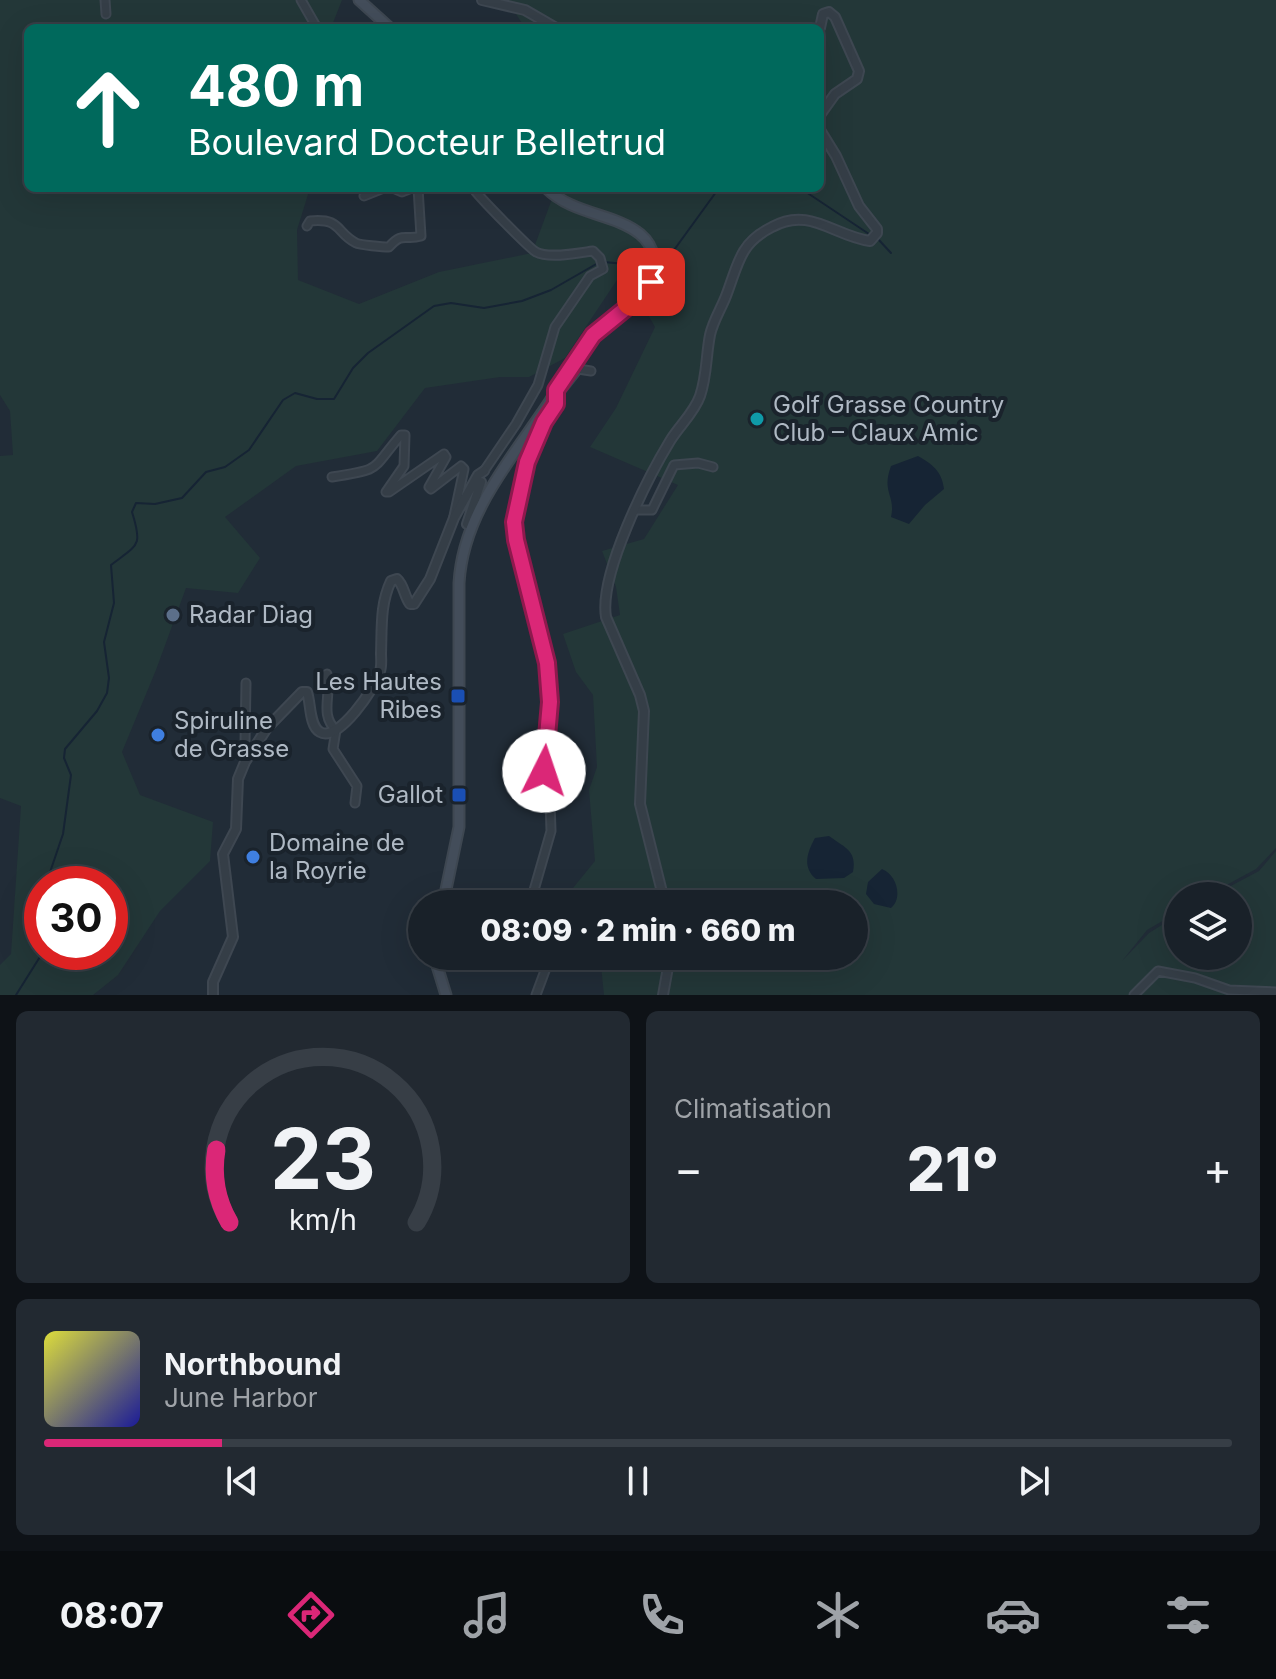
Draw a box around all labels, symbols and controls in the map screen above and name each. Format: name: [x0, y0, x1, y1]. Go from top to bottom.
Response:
text: 480 m: [188, 52, 364, 120]
icon: ahead: [56, 56, 160, 160]
text: Boulevard Docteur Belletrud: [188, 120, 666, 164]
pin: [617, 248, 685, 316]
icon: arrive: [629, 260, 673, 304]
place label: Golf Grasse Country Club – Claux Amic: [773, 390, 1004, 447]
marker: Golf Grasse Country Club – Claux Amic: [748, 410, 766, 428]
place label: Radar Diag: [189, 600, 313, 629]
marker: Radar Diag: [164, 606, 182, 624]
place label: Les Hautes Ribes: [315, 667, 442, 724]
marker: Les Hautes Ribes: [449, 687, 467, 705]
place label: Spiruline de Grasse: [174, 706, 289, 763]
marker: Spiruline de Grasse: [149, 726, 167, 744]
position arrow: [502, 729, 586, 813]
place label: Gallot: [378, 780, 443, 809]
marker: Gallot: [450, 786, 468, 804]
place label: Domaine de la Royrie: [269, 828, 405, 885]
marker: Domaine de la Royrie: [244, 848, 262, 866]
speed limit sign: 30: [24, 866, 128, 970]
map controls: [1164, 882, 1252, 970]
button: layers: [1164, 882, 1252, 970]
text: 08:09 · 2 min · 660 m: [480, 912, 796, 948]
text: Climatisation: [674, 1093, 832, 1124]
text: 23: [270, 1108, 376, 1209]
text: 21°: [907, 1133, 999, 1205]
text: −: [674, 1142, 703, 1196]
text: +: [1203, 1142, 1232, 1196]
text: km/h: [289, 1202, 357, 1237]
text: Northbound: [164, 1346, 341, 1382]
text: June Harbor: [164, 1382, 317, 1413]
icon: previous: [220, 1459, 264, 1503]
icon: pause: [616, 1459, 660, 1503]
icon: next: [1012, 1459, 1056, 1503]
icon: directions: [283, 1587, 339, 1643]
icon: music: [459, 1587, 515, 1643]
icon: phone: [634, 1587, 690, 1643]
icon: climate: [810, 1587, 866, 1643]
icon: car: [985, 1587, 1041, 1643]
icon: filters: [1160, 1587, 1216, 1643]
text: 08:07: [60, 1593, 164, 1637]

